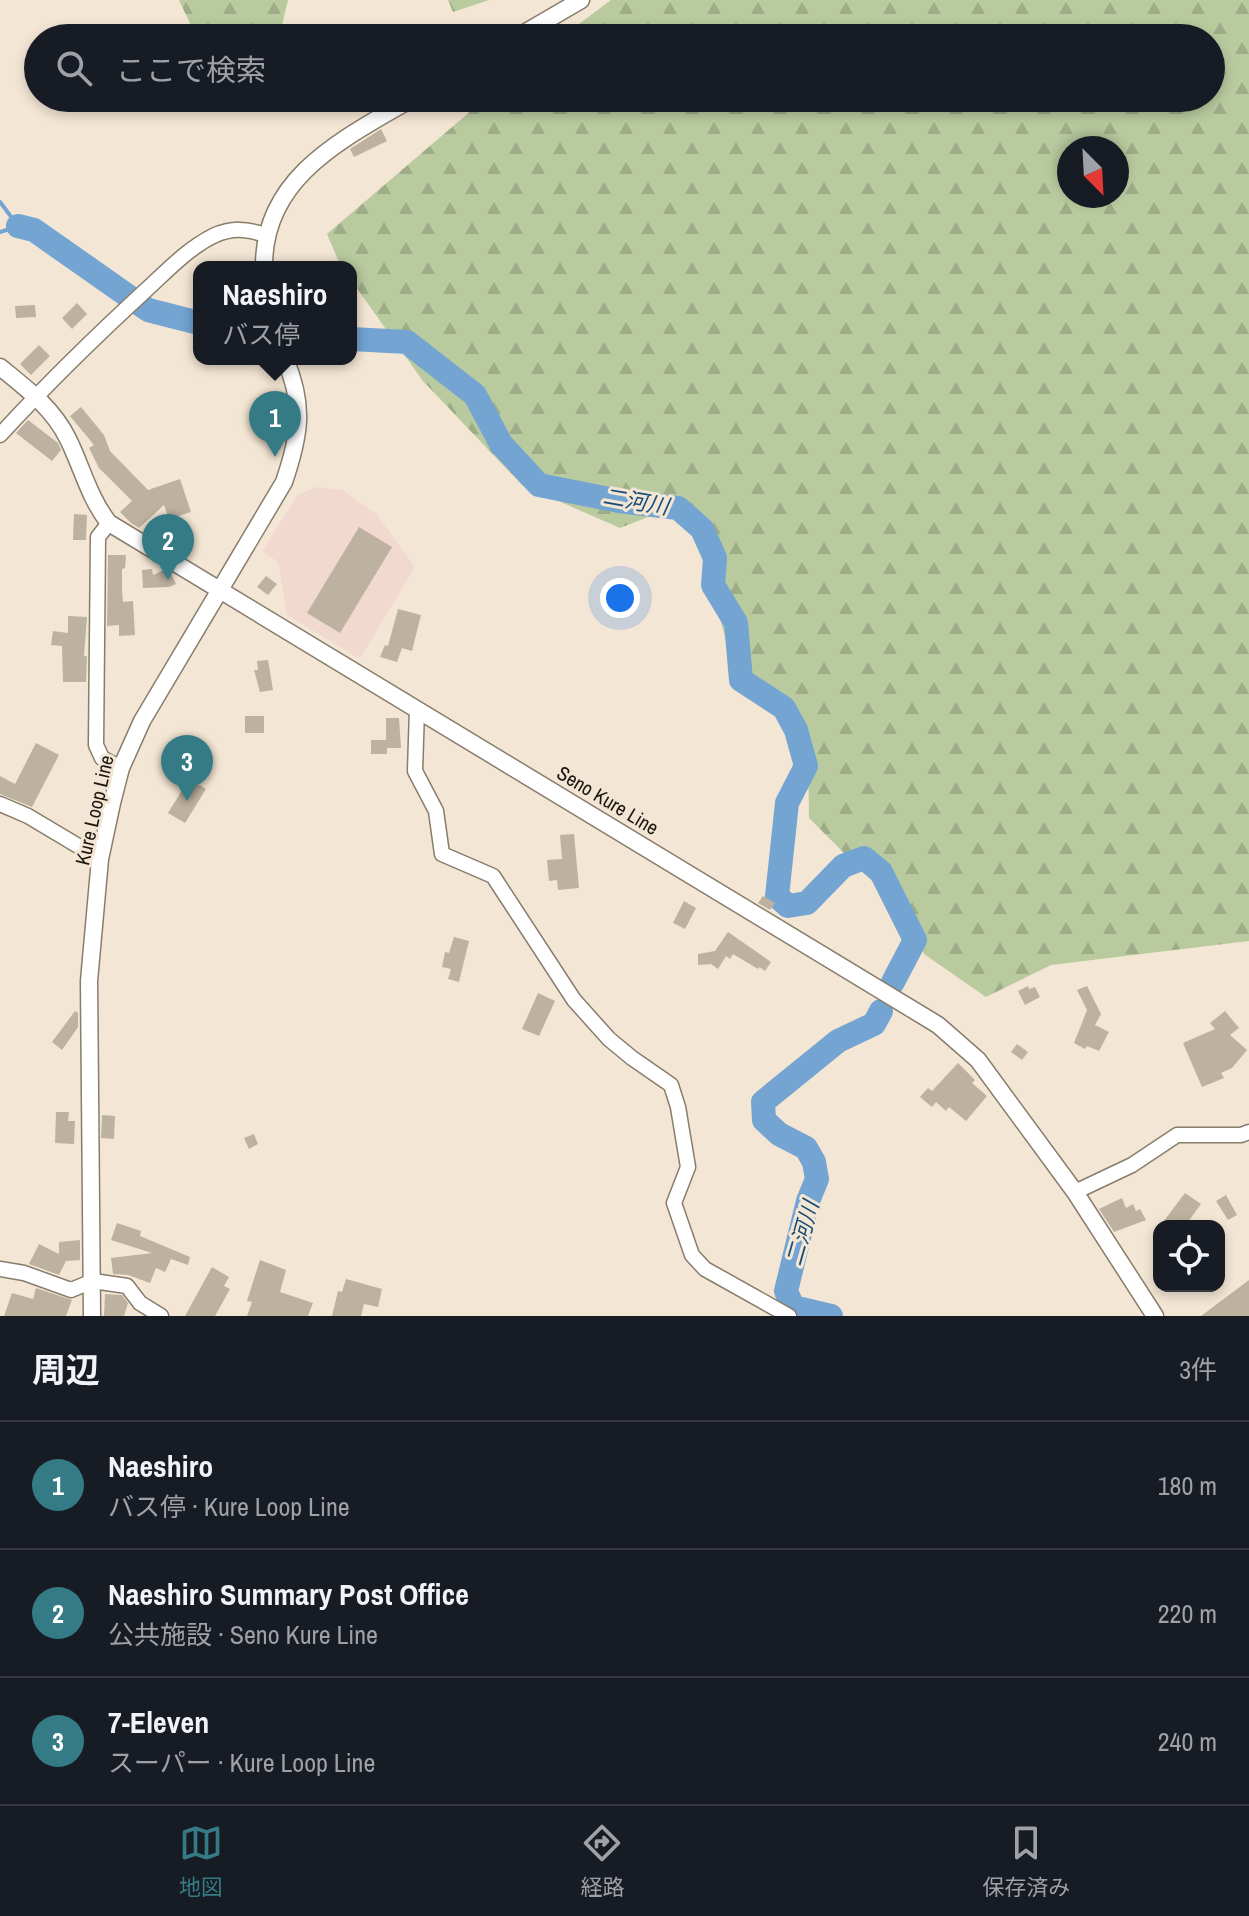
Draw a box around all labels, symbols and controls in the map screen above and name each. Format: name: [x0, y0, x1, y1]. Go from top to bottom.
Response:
search box: [24, 24, 1225, 112]
icon: search: [52, 46, 96, 90]
text: ここで検索: [116, 50, 266, 90]
north arrow: [1057, 136, 1129, 208]
popup: [193, 261, 357, 365]
text: Naeshiro: [222, 274, 328, 314]
text: バス停: [222, 317, 300, 352]
pin: 1: [249, 391, 301, 457]
water label: 二河川: [601, 480, 673, 522]
pin: 2: [142, 514, 194, 580]
your location: [600, 578, 640, 618]
pin: 3: [161, 735, 213, 801]
street label: Kure Loop Line: [68, 752, 120, 868]
street label: Seno Kure Line: [552, 759, 664, 841]
water label: 二河川: [778, 1195, 826, 1269]
map controls: [1153, 1220, 1225, 1292]
button: locate: [1153, 1220, 1225, 1292]
text: 周辺: [32, 1347, 100, 1393]
text: 3件: [1179, 1352, 1217, 1387]
text: Naeshiro: [108, 1446, 213, 1486]
text: 1: [52, 1468, 64, 1503]
text: 180 m: [1158, 1468, 1217, 1503]
text: バス停 · Kure Loop Line: [108, 1489, 350, 1524]
text: Naeshiro Summary Post Office: [108, 1574, 469, 1614]
text: 2: [52, 1596, 64, 1631]
text: 220 m: [1158, 1596, 1217, 1631]
text: 公共施設 · Seno Kure Line: [108, 1617, 378, 1652]
text: 7-Eleven: [108, 1702, 209, 1742]
text: 3: [52, 1724, 64, 1759]
text: 240 m: [1158, 1724, 1217, 1759]
text: スーパー · Kure Loop Line: [108, 1745, 375, 1780]
tab: 地図: [179, 1821, 223, 1902]
tab: 経路: [580, 1821, 624, 1902]
tab: 保存済み: [982, 1821, 1070, 1902]

